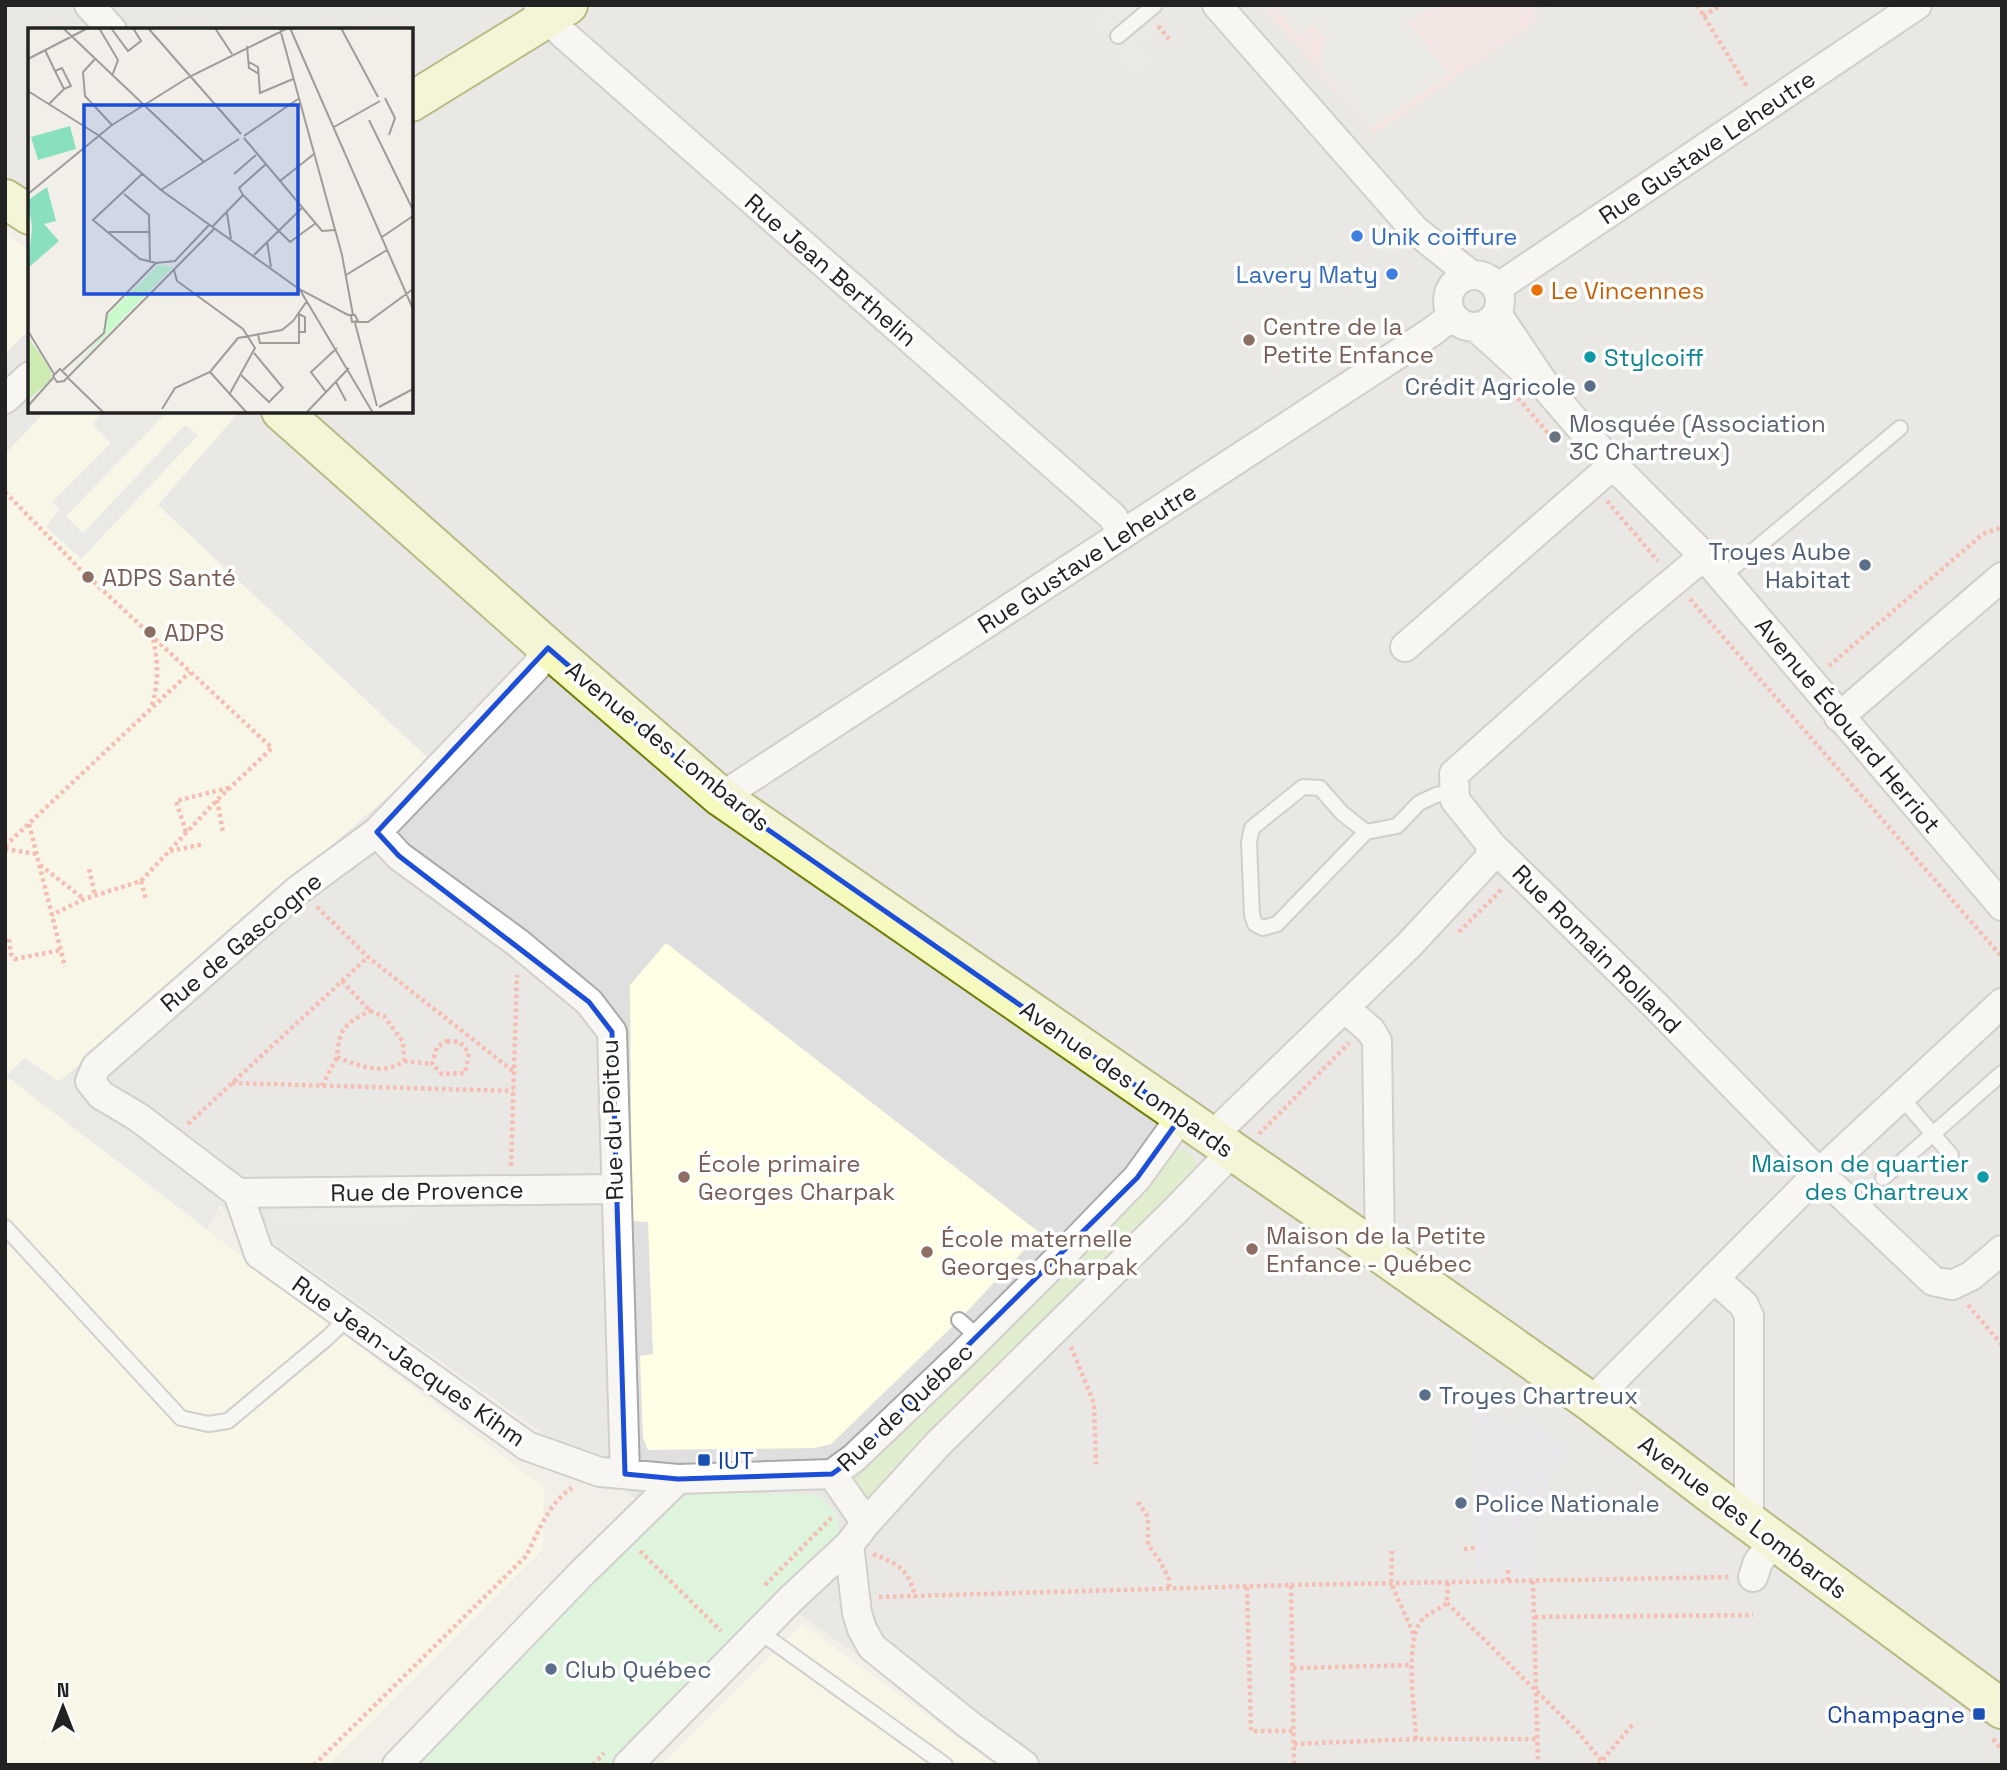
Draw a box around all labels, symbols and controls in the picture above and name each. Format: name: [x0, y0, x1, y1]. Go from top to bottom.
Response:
inset map: [28, 28, 413, 413]
street label: Rue Gustave Leheutre: [1593, 63, 1821, 231]
street label: Rue Jean Berthelin: [738, 187, 924, 353]
place label: Unik coiffure: [1371, 221, 1518, 252]
marker: Unik coiffure: [1349, 228, 1365, 244]
place label: Lavery Maty: [1236, 259, 1378, 290]
marker: Lavery Maty: [1384, 266, 1400, 282]
place label: Le Vincennes: [1551, 275, 1704, 306]
marker: Le Vincennes: [1529, 282, 1545, 298]
place label: Centre de la Petite Enfance: [1263, 311, 1434, 370]
marker: Centre de la Petite Enfance: [1241, 332, 1257, 348]
place label: Stylcoiff: [1604, 342, 1704, 373]
marker: Stylcoiff: [1582, 349, 1598, 365]
place label: Crédit Agricole: [1405, 371, 1576, 402]
marker: Crédit Agricole: [1582, 378, 1598, 394]
place label: Mosquée (Association 3C Chartreux): [1569, 408, 1826, 467]
marker: Mosquée (Association 3C Chartreux): [1547, 429, 1563, 445]
street label: Rue Gustave Leheutre: [972, 476, 1202, 640]
place label: Troyes Aube Habitat: [1708, 536, 1851, 595]
marker: Troyes Aube Habitat: [1857, 557, 1873, 573]
place label: ADPS Santé: [102, 562, 236, 593]
marker: ADPS Santé: [80, 569, 96, 585]
street label: Avenue Édouard Herriot: [1748, 611, 1948, 839]
place label: ADPS: [164, 617, 224, 648]
marker: ADPS: [142, 624, 158, 640]
street label: Avenue des Lombards: [560, 654, 776, 838]
street label: Rue Romain Rolland: [1506, 858, 1688, 1040]
street label: Rue de Gascogne: [154, 865, 328, 1019]
street label: Avenue des Lombards: [1014, 993, 1240, 1165]
street label: Rue du Poitou: [594, 1039, 630, 1201]
place label: École primaire Georges Charpak: [698, 1148, 895, 1207]
place label: Maison de quartier des Chartreux: [1751, 1148, 1969, 1207]
marker: École primaire Georges Charpak: [676, 1169, 692, 1185]
marker: Maison de quartier des Chartreux: [1975, 1169, 1991, 1185]
street label: Rue de Provence: [330, 1174, 524, 1208]
place label: Maison de la Petite Enfance - Québec: [1266, 1220, 1486, 1279]
place label: École maternelle Georges Charpak: [941, 1223, 1138, 1282]
marker: Maison de la Petite Enfance - Québec: [1244, 1241, 1260, 1257]
marker: École maternelle Georges Charpak: [919, 1244, 935, 1260]
street label: Rue Jean-Jacques Kihm: [286, 1269, 532, 1453]
street label: Rue de Québec: [830, 1336, 980, 1478]
place label: Troyes Chartreux: [1439, 1380, 1638, 1411]
marker: Troyes Chartreux: [1417, 1387, 1433, 1403]
street label: Avenue des Lombards: [1632, 1428, 1854, 1606]
place label: IUT: [718, 1445, 754, 1476]
marker: IUT: [696, 1452, 712, 1468]
place label: Police Nationale: [1475, 1488, 1660, 1519]
marker: Police Nationale: [1453, 1495, 1469, 1511]
place label: Club Québec: [565, 1654, 712, 1685]
marker: Club Québec: [543, 1661, 559, 1677]
north arrow: [28, 1672, 98, 1742]
text: N: [57, 1678, 69, 1703]
place label: Champagne: [1827, 1699, 1965, 1730]
marker: Champagne: [1971, 1706, 1987, 1722]

